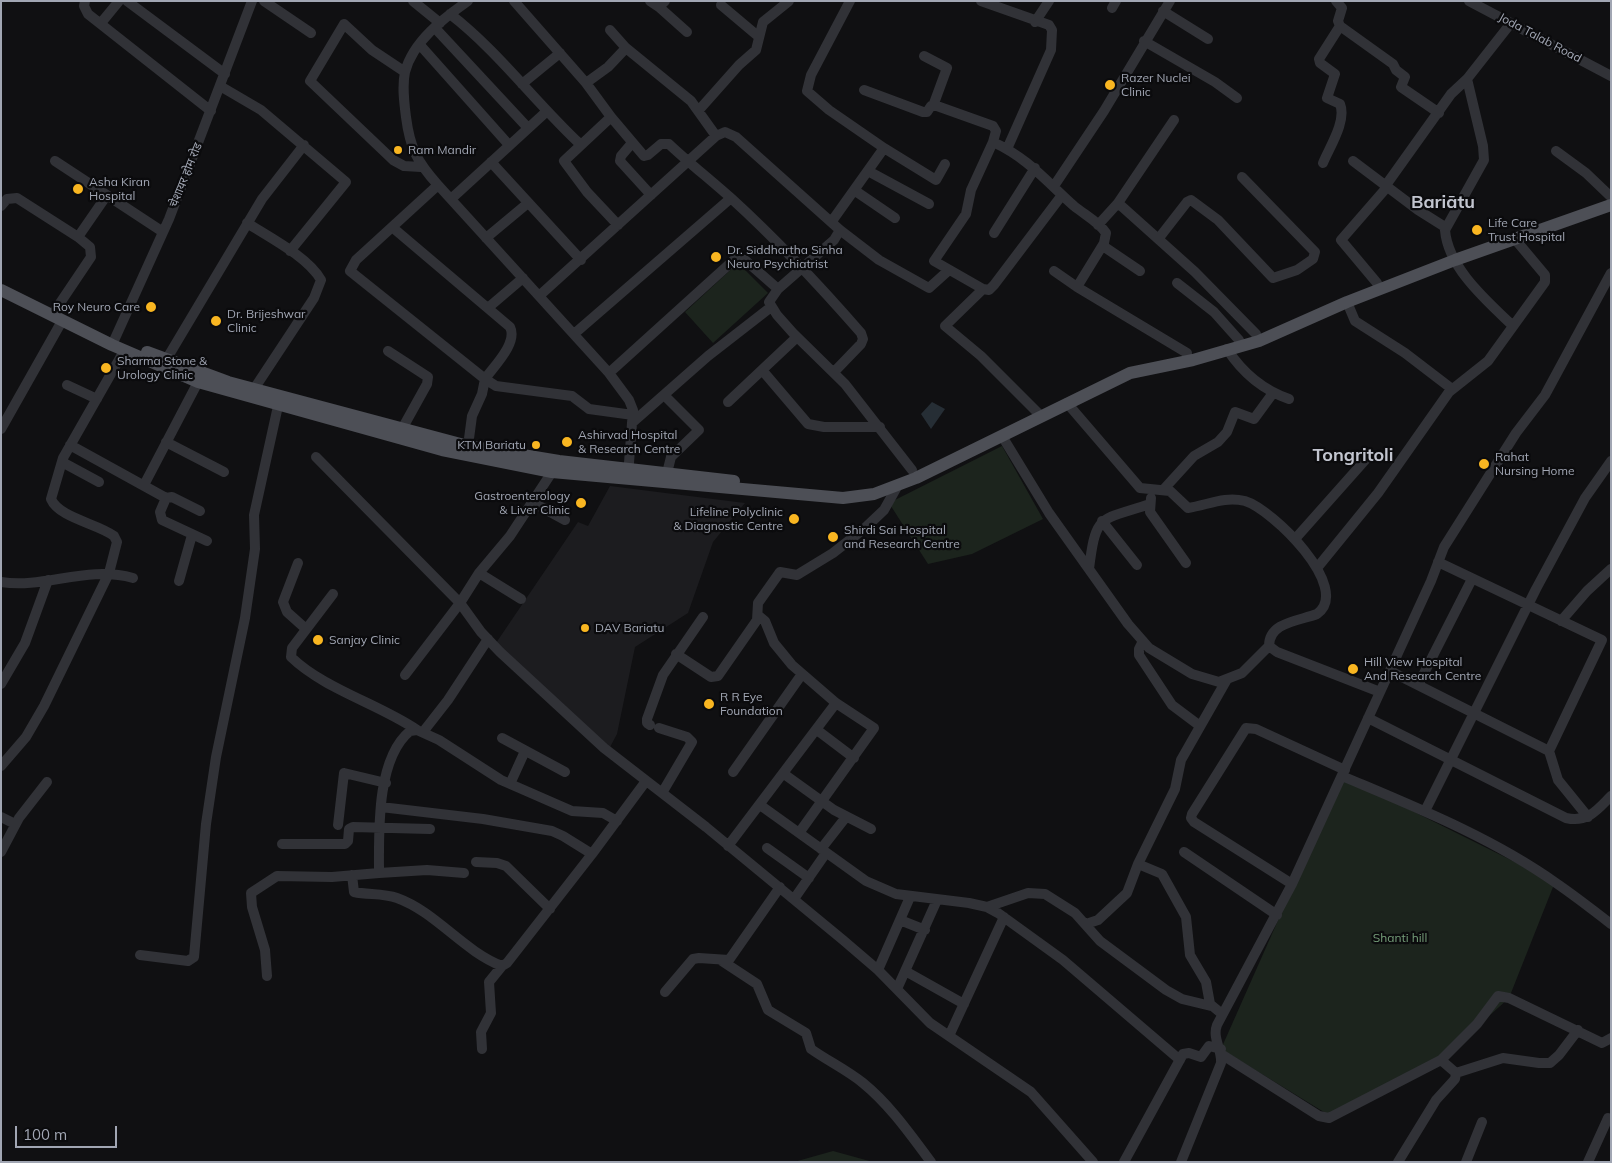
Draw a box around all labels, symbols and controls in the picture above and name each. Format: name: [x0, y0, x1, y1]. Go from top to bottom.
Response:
street label: Joda Talab Road: [1496, 10, 1584, 66]
place label: Razer Nuclei Clinic: [1121, 71, 1191, 99]
marker: Razer Nuclei Clinic: [1103, 78, 1117, 92]
street label: चेशायर होम रोड: [167, 141, 205, 209]
place label: Ram Mandir: [408, 143, 476, 157]
marker: Ram Mandir: [392, 144, 404, 156]
place label: Asha Kiran Hospital: [89, 175, 150, 203]
marker: Asha Kiran Hospital: [71, 182, 85, 196]
district label: Bariātu: [1411, 192, 1475, 214]
place label: Life Care Trust Hospital: [1488, 216, 1565, 244]
marker: Life Care Trust Hospital: [1470, 223, 1484, 237]
place label: Dr. Siddhartha Sinha Neuro Psychiatrist: [727, 243, 843, 271]
marker: Dr. Siddhartha Sinha Neuro Psychiatrist: [709, 250, 723, 264]
place label: Roy Neuro Care: [53, 300, 140, 314]
marker: Roy Neuro Care: [144, 300, 158, 314]
place label: Dr. Brijeshwar Clinic: [227, 307, 305, 335]
marker: Dr. Brijeshwar Clinic: [209, 314, 223, 328]
place label: Sharma Stone & Urology Clinic: [117, 354, 207, 382]
marker: Sharma Stone & Urology Clinic: [99, 361, 113, 375]
place label: Ashirvad Hospital & Research Centre: [578, 428, 680, 456]
marker: Ashirvad Hospital & Research Centre: [560, 435, 574, 449]
place label: KTM Bariatu: [457, 438, 526, 452]
marker: KTM Bariatu: [530, 439, 542, 451]
district label: Tongritoli: [1313, 445, 1393, 467]
place label: Rahat Nursing Home: [1495, 450, 1574, 478]
marker: Rahat Nursing Home: [1477, 457, 1491, 471]
place label: Gastroenterology & Liver Clinic: [474, 489, 570, 517]
marker: Gastroenterology & Liver Clinic: [574, 496, 588, 510]
place label: Lifeline Polyclinic & Diagnostic Centre: [673, 505, 783, 533]
marker: Lifeline Polyclinic & Diagnostic Centre: [787, 512, 801, 526]
place label: Shirdi Sai Hospital and Research Centre: [844, 523, 960, 551]
marker: Shirdi Sai Hospital and Research Centre: [826, 530, 840, 544]
place label: DAV Bariatu: [595, 621, 664, 635]
marker: DAV Bariatu: [579, 622, 591, 634]
marker: Sanjay Clinic: [311, 633, 325, 647]
place label: Sanjay Clinic: [329, 633, 400, 647]
place label: Hill View Hospital And Research Centre: [1364, 655, 1481, 683]
marker: Hill View Hospital And Research Centre: [1346, 662, 1360, 676]
place label: R R Eye Foundation: [720, 690, 783, 718]
marker: R R Eye Foundation: [702, 697, 716, 711]
park label: Shanti hill: [1373, 931, 1427, 945]
scale bar: [18, 1116, 120, 1148]
text: 100 m: [23, 1125, 67, 1144]

